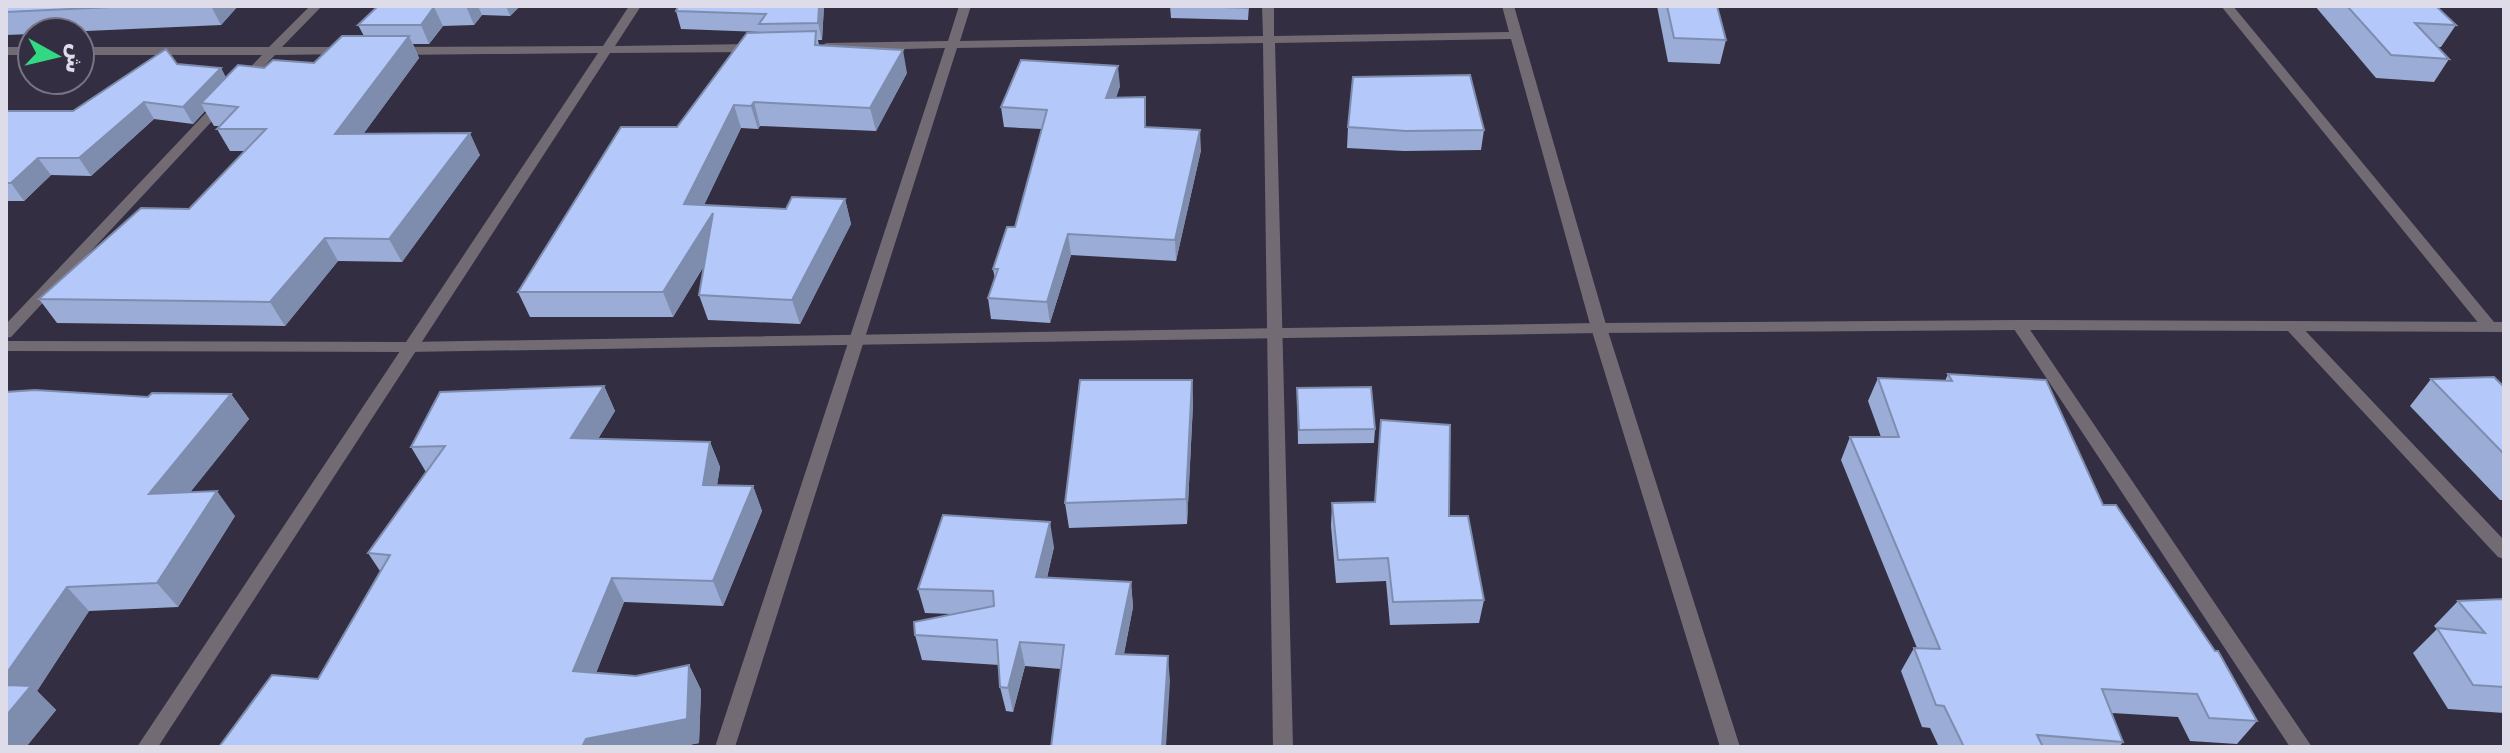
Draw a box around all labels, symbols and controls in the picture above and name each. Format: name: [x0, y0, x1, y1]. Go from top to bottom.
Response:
north arrow: [16, 16, 96, 96]
text: ش: [61, 42, 90, 75]

